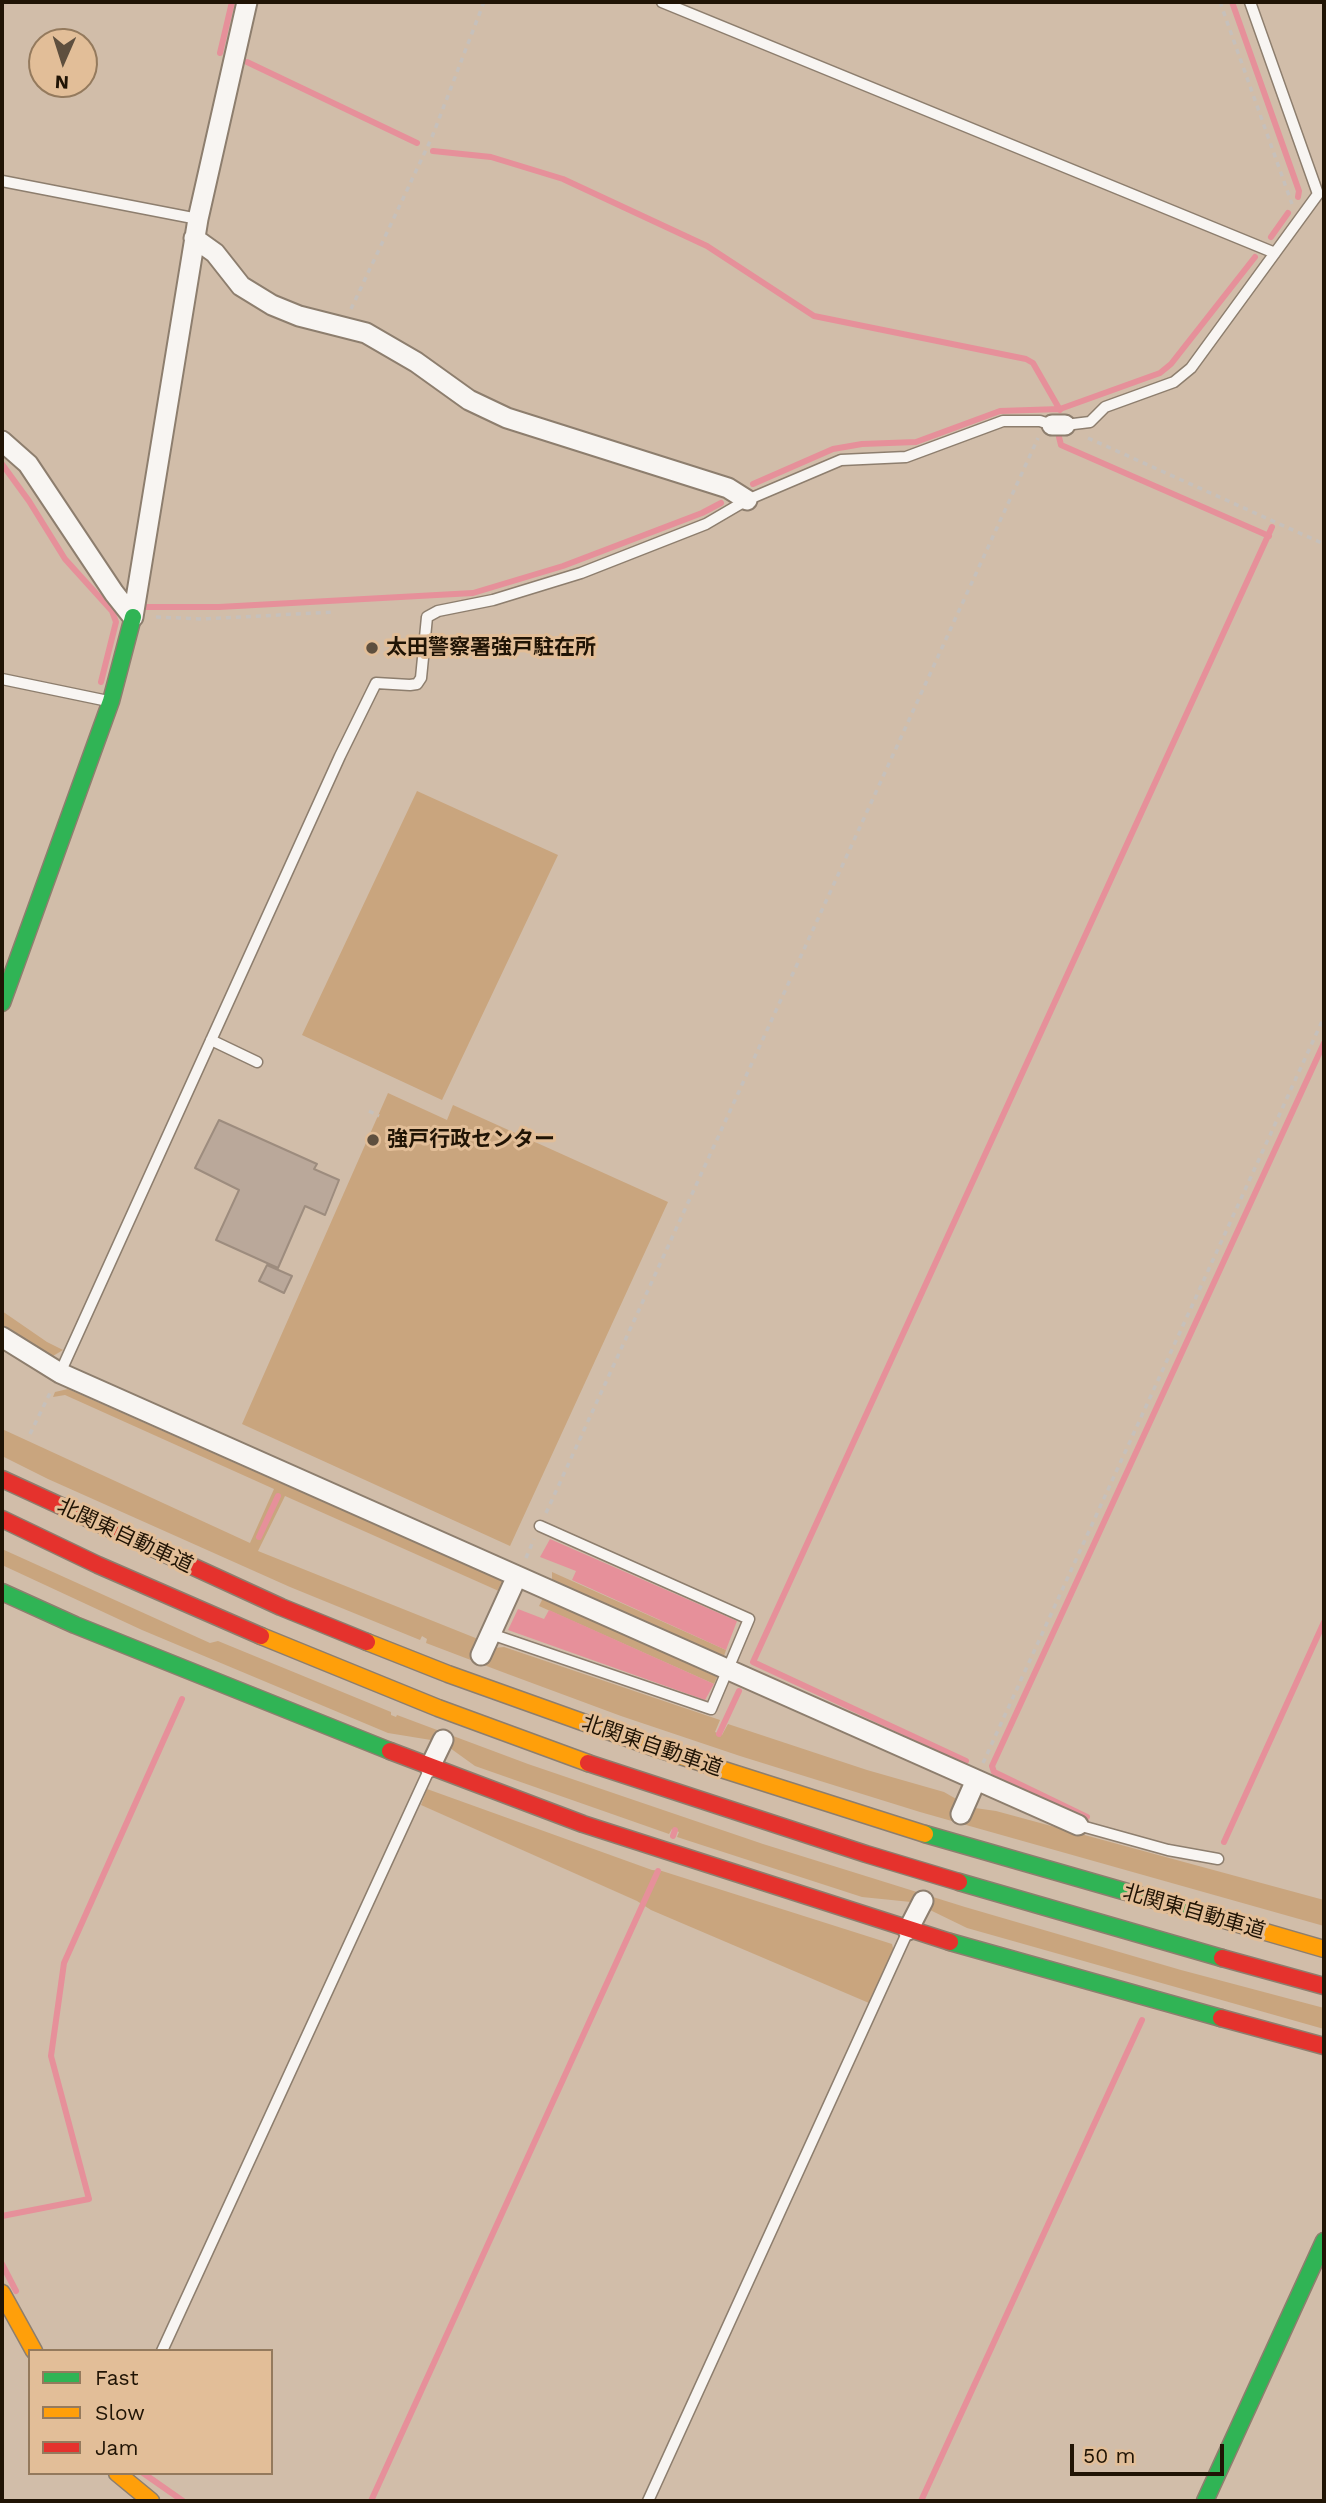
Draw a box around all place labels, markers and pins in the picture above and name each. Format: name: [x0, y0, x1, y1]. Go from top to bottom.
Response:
place label: 太田警察署強戸駐在所: [386, 635, 596, 661]
marker: 太田警察署強戸駐在所: [364, 640, 380, 656]
place label: 強戸行政センター: [387, 1127, 555, 1153]
marker: 強戸行政センター: [365, 1132, 381, 1148]

